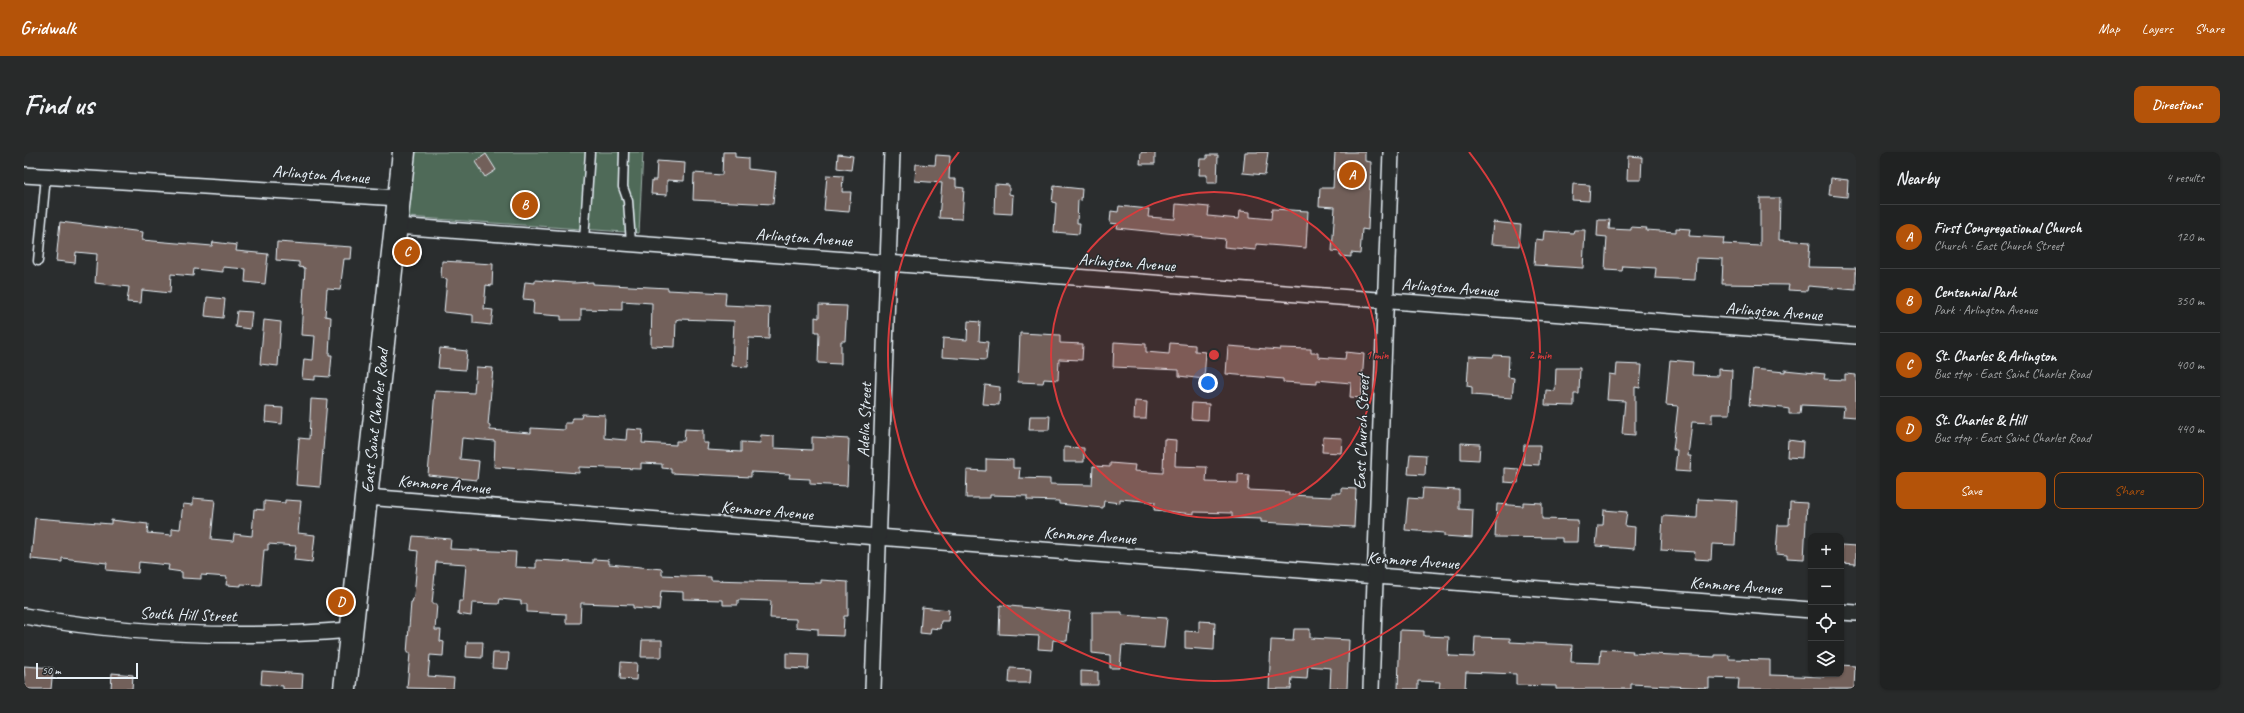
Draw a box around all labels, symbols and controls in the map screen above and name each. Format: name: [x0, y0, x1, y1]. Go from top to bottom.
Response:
text: Gridwalk: [20, 16, 76, 40]
text: Map: [2098, 20, 2120, 37]
text: Layers: [2142, 20, 2173, 37]
text: Share: [2195, 20, 2224, 37]
button: Directions: [2134, 86, 2220, 123]
text: Find us: [24, 87, 94, 122]
pin: A: [1339, 160, 1365, 190]
street label: Arlington Avenue: [272, 161, 371, 188]
text: Nearby: [1896, 168, 1939, 189]
text: 4 results: [2166, 170, 2204, 186]
pin: B: [512, 190, 538, 220]
text: First Congregational Church: [1934, 219, 2082, 238]
street label: Arlington Avenue: [755, 224, 854, 251]
text: A: [1906, 229, 1912, 245]
text: 120 m: [2176, 229, 2204, 245]
pin: C: [394, 237, 420, 267]
text: Church · East Church Street: [1934, 238, 2063, 254]
street label: Arlington Avenue: [1078, 249, 1177, 276]
street label: Arlington Avenue: [1401, 274, 1500, 301]
text: Centennial Park: [1934, 283, 2016, 302]
text: B: [1906, 293, 1912, 309]
text: 350 m: [2176, 293, 2204, 309]
street label: Arlington Avenue: [1725, 298, 1824, 325]
text: Park · Arlington Avenue: [1934, 302, 2037, 318]
street label: East Saint Charles Road: [357, 345, 394, 494]
text: 1 min: [1366, 347, 1389, 363]
text: 2 min: [1529, 347, 1552, 363]
text: St. Charles & Arlington: [1934, 347, 2056, 366]
centre of rings: [1207, 348, 1221, 362]
text: C: [1906, 357, 1912, 373]
text: 400 m: [2176, 357, 2204, 373]
text: Bus stop · East Saint Charles Road: [1934, 366, 2091, 382]
street label: East Church Street: [1349, 372, 1374, 490]
your location: [1198, 373, 1218, 393]
street label: Adelia Street: [853, 380, 876, 458]
text: St. Charles & Hill: [1934, 411, 2025, 430]
text: D: [1905, 421, 1913, 437]
text: 440 m: [2176, 421, 2204, 437]
text: Bus stop · East Saint Charles Road: [1934, 430, 2091, 446]
street label: Kenmore Avenue: [397, 470, 492, 499]
button: Save: [1896, 472, 2046, 509]
button: Share: [2054, 472, 2204, 509]
street label: Kenmore Avenue: [720, 496, 815, 525]
street label: Kenmore Avenue: [1043, 522, 1138, 549]
map controls: [1808, 533, 1844, 677]
button: +: [1808, 533, 1844, 569]
street label: Kenmore Avenue: [1366, 547, 1461, 574]
button: −: [1808, 569, 1844, 605]
street label: Kenmore Avenue: [1689, 572, 1784, 599]
pin: D: [328, 587, 354, 617]
street label: South Hill Street: [139, 602, 239, 627]
button: locate: [1808, 605, 1844, 641]
button: layers: [1808, 641, 1844, 677]
scale bar: [36, 661, 138, 680]
text: 50 m: [42, 663, 61, 677]

